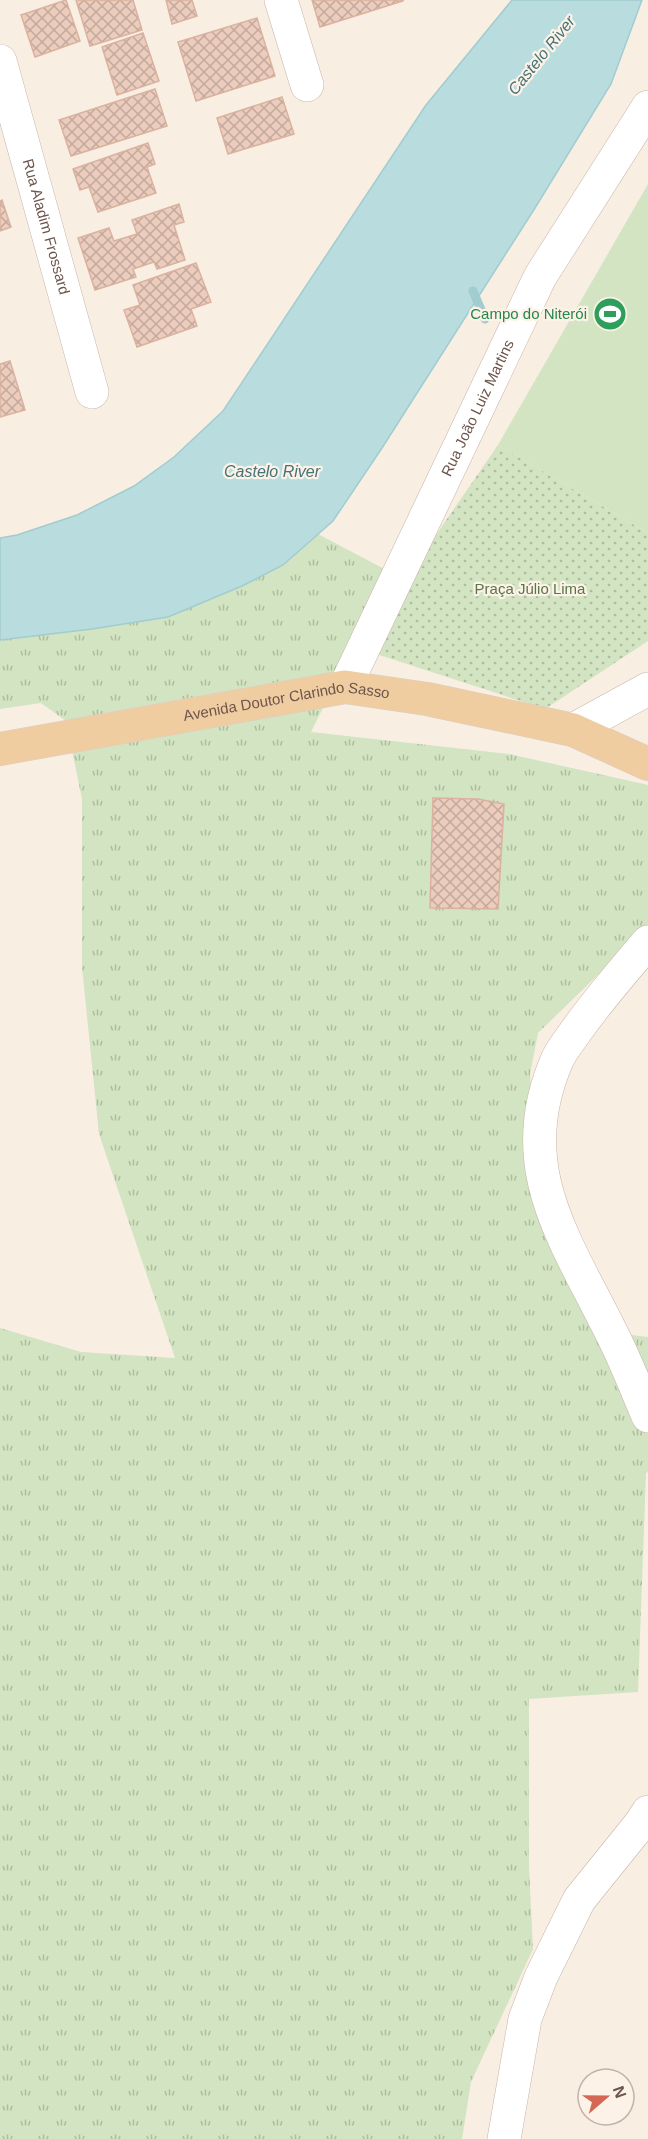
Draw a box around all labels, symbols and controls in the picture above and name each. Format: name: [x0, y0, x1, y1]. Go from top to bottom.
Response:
water label: Castelo River: [505, 12, 579, 98]
street label: Rua Aladim Frossard: [20, 157, 73, 296]
sports icon: Campo do Niterói: [592, 296, 628, 332]
place label: Campo do Niterói: [470, 305, 587, 322]
street label: Rua João Luiz Martins: [438, 337, 517, 479]
water label: Castelo River: [224, 463, 321, 480]
park label: Praça Júlio Lima: [475, 580, 586, 597]
street label: Avenida Doutor Clarindo Sasso: [182, 678, 391, 724]
north arrow: [576, 2067, 636, 2127]
text: N: [610, 2084, 630, 2100]

